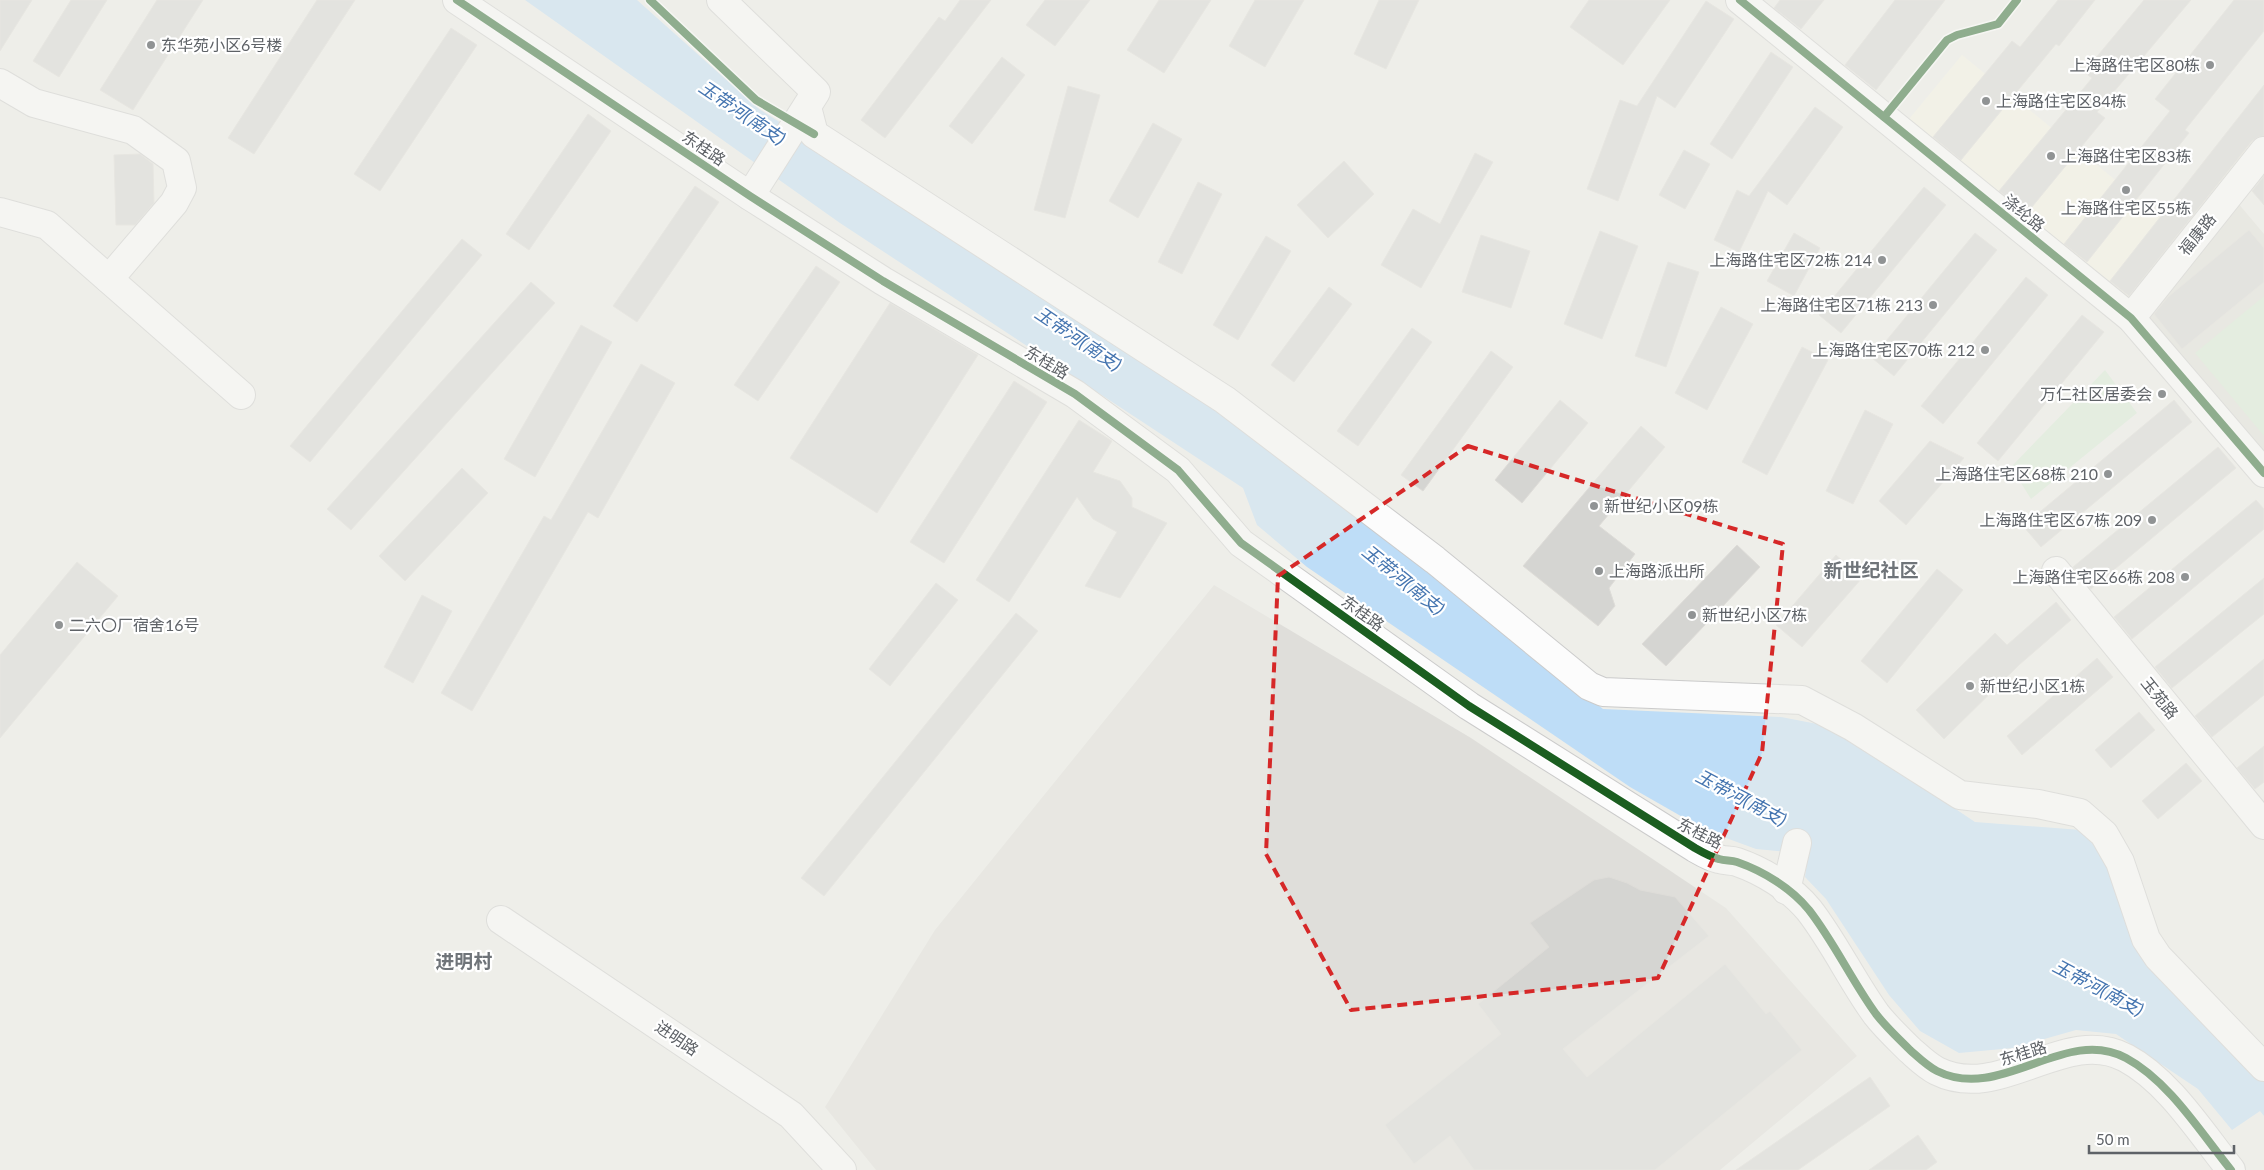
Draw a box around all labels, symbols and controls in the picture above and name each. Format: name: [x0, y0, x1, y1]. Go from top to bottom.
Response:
place label: 东华苑小区6号楼: [161, 35, 282, 54]
marker: 东华苑小区6号楼: [145, 39, 157, 51]
place label: 上海路住宅区80栋: [2069, 55, 2200, 74]
marker: 上海路住宅区80栋: [2204, 59, 2216, 71]
water label: 玉带河(南支): [695, 75, 790, 149]
place label: 上海路住宅区84栋: [1996, 91, 2127, 110]
marker: 上海路住宅区84栋: [1980, 95, 1992, 107]
street label: 东桂路: [679, 126, 729, 169]
place label: 上海路住宅区83栋: [2061, 146, 2192, 165]
marker: 上海路住宅区83栋: [2045, 150, 2057, 162]
marker: 上海路住宅区55栋: [2120, 184, 2132, 196]
street label: 涤纶路: [2000, 190, 2049, 235]
place label: 上海路住宅区55栋: [2061, 198, 2191, 217]
street label: 福康路: [2174, 209, 2219, 258]
place label: 上海路住宅区72栋 214: [1710, 250, 1872, 269]
marker: 上海路住宅区72栋 214: [1876, 254, 1888, 266]
place label: 上海路住宅区71栋 213: [1761, 295, 1923, 314]
marker: 上海路住宅区71栋 213: [1927, 299, 1939, 311]
water label: 玉带河(南支): [1031, 301, 1126, 375]
place label: 上海路住宅区70栋 212: [1813, 340, 1975, 359]
street label: 东桂路: [1022, 341, 1073, 382]
marker: 上海路住宅区70栋 212: [1979, 344, 1991, 356]
place label: 万仁社区居委会: [2040, 384, 2152, 403]
marker: 万仁社区居委会: [2156, 388, 2168, 400]
place label: 上海路住宅区68栋 210: [1936, 464, 2098, 483]
marker: 上海路住宅区68栋 210: [2102, 468, 2114, 480]
place label: 新世纪小区09栋: [1604, 496, 1719, 515]
marker: 新世纪小区09栋: [1588, 500, 1600, 512]
place label: 上海路住宅区67栋 209: [1980, 510, 2142, 529]
marker: 上海路住宅区67栋 209: [2146, 514, 2158, 526]
water label: 玉带河(南支): [1358, 539, 1449, 619]
district label: 新世纪社区: [1823, 558, 1919, 581]
place label: 上海路派出所: [1609, 561, 1705, 580]
marker: 上海路派出所: [1593, 565, 1605, 577]
place label: 上海路住宅区66栋 208: [2013, 567, 2175, 586]
marker: 上海路住宅区66栋 208: [2179, 571, 2191, 583]
street label: 东桂路: [1338, 591, 1388, 634]
place label: 新世纪小区7栋: [1702, 605, 1807, 624]
marker: 新世纪小区7栋: [1686, 609, 1698, 621]
place label: 二六〇厂宿舍16号: [69, 615, 200, 634]
marker: 二六〇厂宿舍16号: [53, 619, 65, 631]
street label: 玉苑路: [2138, 673, 2183, 722]
place label: 新世纪小区1栋: [1980, 676, 2085, 695]
marker: 新世纪小区1栋: [1964, 680, 1976, 692]
water label: 玉带河(南支): [1692, 764, 1790, 830]
street label: 东桂路: [1675, 813, 1726, 852]
district label: 进明村: [435, 949, 493, 972]
water label: 玉带河(南支): [2049, 954, 2147, 1020]
street label: 进明路: [652, 1016, 702, 1059]
street label: 东桂路: [1997, 1036, 2049, 1069]
scale bar: [2089, 1122, 2234, 1154]
text: 50 m: [2096, 1130, 2130, 1148]

